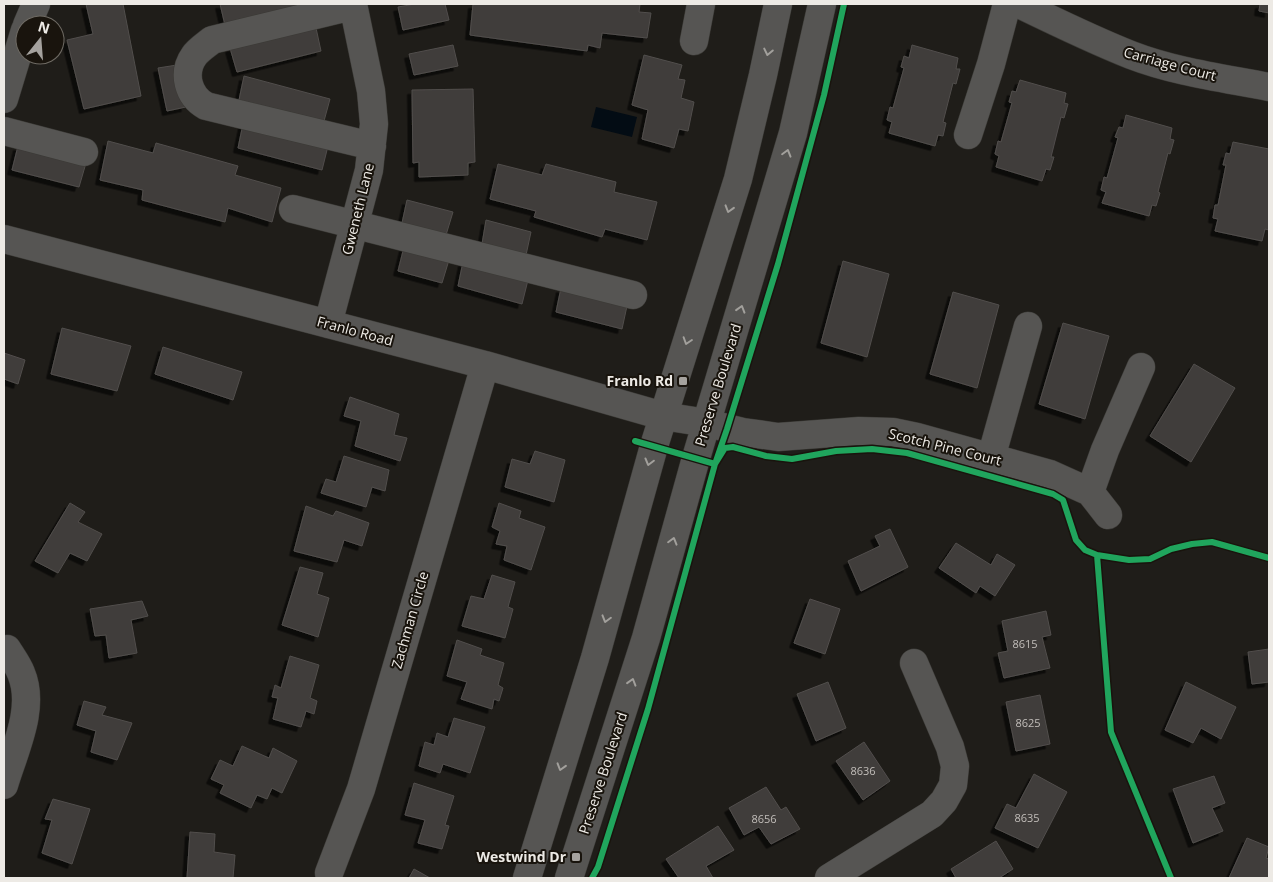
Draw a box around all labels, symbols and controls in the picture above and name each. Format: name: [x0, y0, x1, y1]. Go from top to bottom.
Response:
north arrow: [15, 15, 65, 65]
text: N: [36, 16, 52, 38]
street label: Carriage Court: [1122, 42, 1218, 85]
one-way arrow: [763, 47, 774, 56]
one-way arrow: [782, 150, 792, 158]
street label: Gweneth Lane: [337, 161, 378, 257]
one-way arrow: [724, 204, 734, 213]
one-way arrow: [736, 305, 746, 314]
street label: Franlo Road: [315, 311, 395, 350]
street label: Preserve Boulevard: [690, 321, 745, 448]
one-way arrow: [682, 337, 692, 345]
place label: Franlo Rd: [607, 371, 673, 390]
marker: Franlo Rd: [677, 375, 689, 387]
street label: Scotch Pine Court: [887, 423, 1003, 470]
one-way arrow: [644, 458, 655, 467]
one-way arrow: [668, 537, 678, 545]
street label: Zachman Circle: [387, 569, 433, 671]
one-way arrow: [601, 614, 611, 623]
house number: 8615: [1012, 636, 1038, 651]
one-way arrow: [627, 678, 637, 687]
street label: Preserve Boulevard: [574, 709, 631, 836]
house number: 8625: [1015, 715, 1041, 730]
one-way arrow: [557, 763, 567, 771]
house number: 8636: [850, 763, 876, 778]
house number: 8635: [1014, 810, 1040, 825]
house number: 8656: [751, 811, 777, 826]
place label: Westwind Dr: [476, 847, 567, 866]
marker: Westwind Dr: [570, 851, 582, 863]

